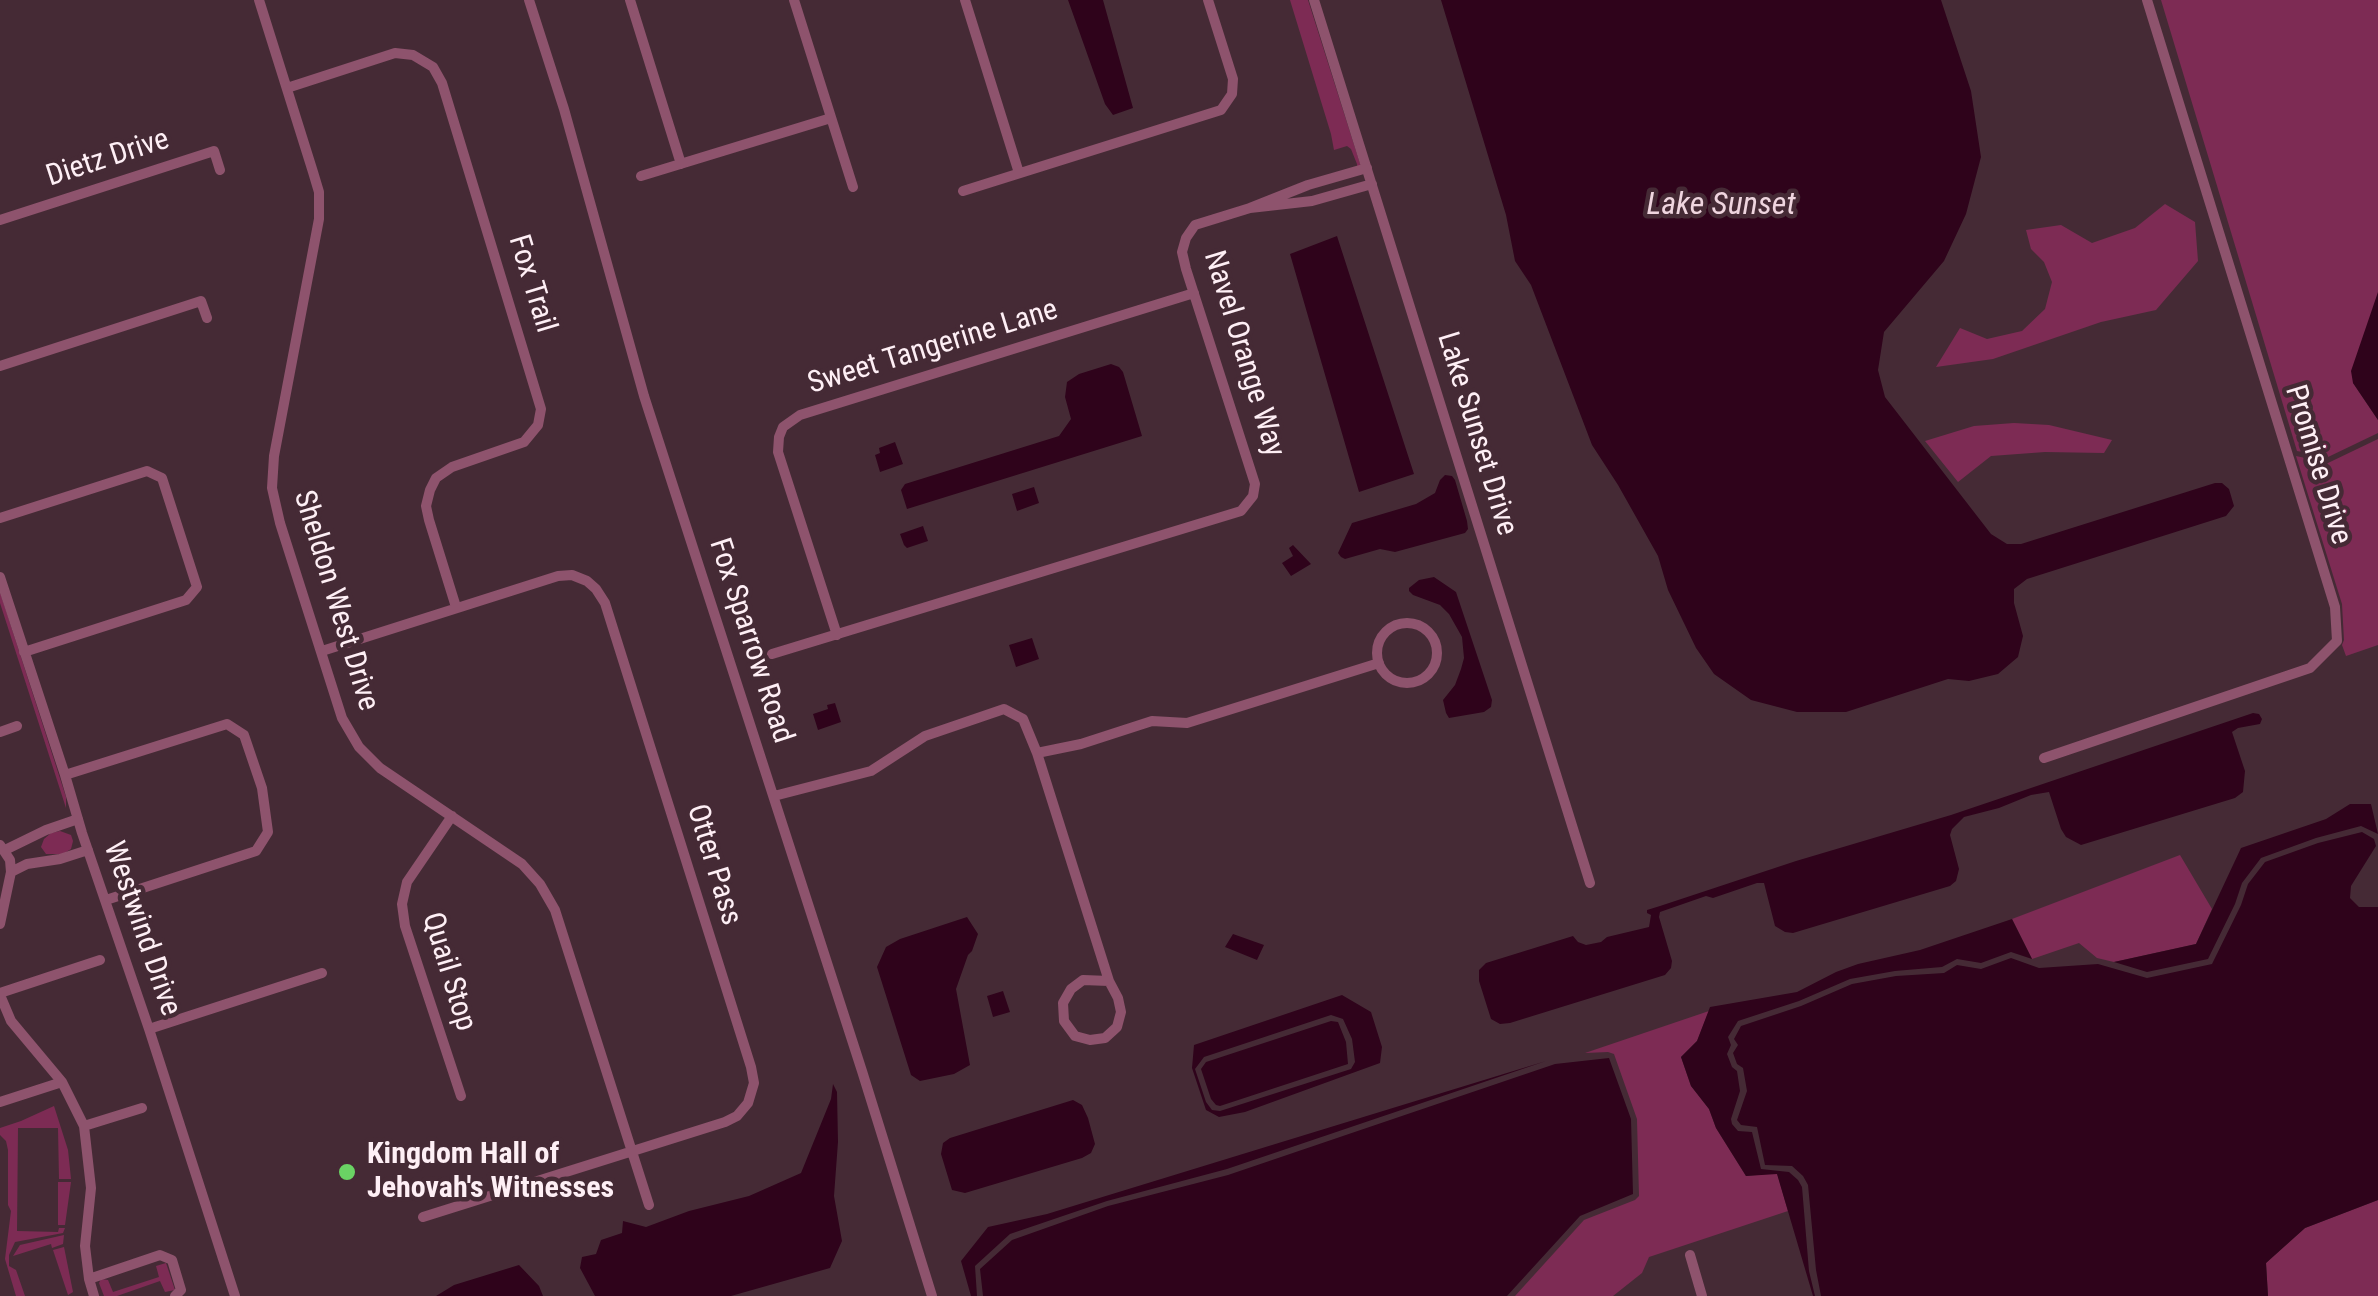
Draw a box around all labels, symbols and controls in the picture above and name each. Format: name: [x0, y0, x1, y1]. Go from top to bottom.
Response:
street label: Dietz Drive: [42, 122, 174, 196]
water label: Lake Sunset: [1646, 187, 1796, 225]
street label: Fox Trail: [499, 231, 563, 337]
street label: Navel Orange Way: [1195, 247, 1291, 461]
street label: Sweet Tangerine Lane: [804, 293, 1062, 403]
street label: Lake Sunset Drive: [1428, 328, 1524, 540]
street label: Promise Drive: [2276, 381, 2358, 549]
street label: Sheldon West Drive: [284, 487, 386, 715]
street label: Fox Sparrow Road: [700, 534, 800, 748]
street label: Otter Pass: [678, 800, 748, 930]
street label: Westwind Drive: [94, 837, 188, 1021]
street label: Quail Stop: [413, 909, 483, 1035]
place label: Kingdom Hall of Jehovah's Witnesses: [367, 1137, 614, 1208]
marker: Kingdom Hall of Jehovah's Witnesses: [336, 1161, 358, 1183]

